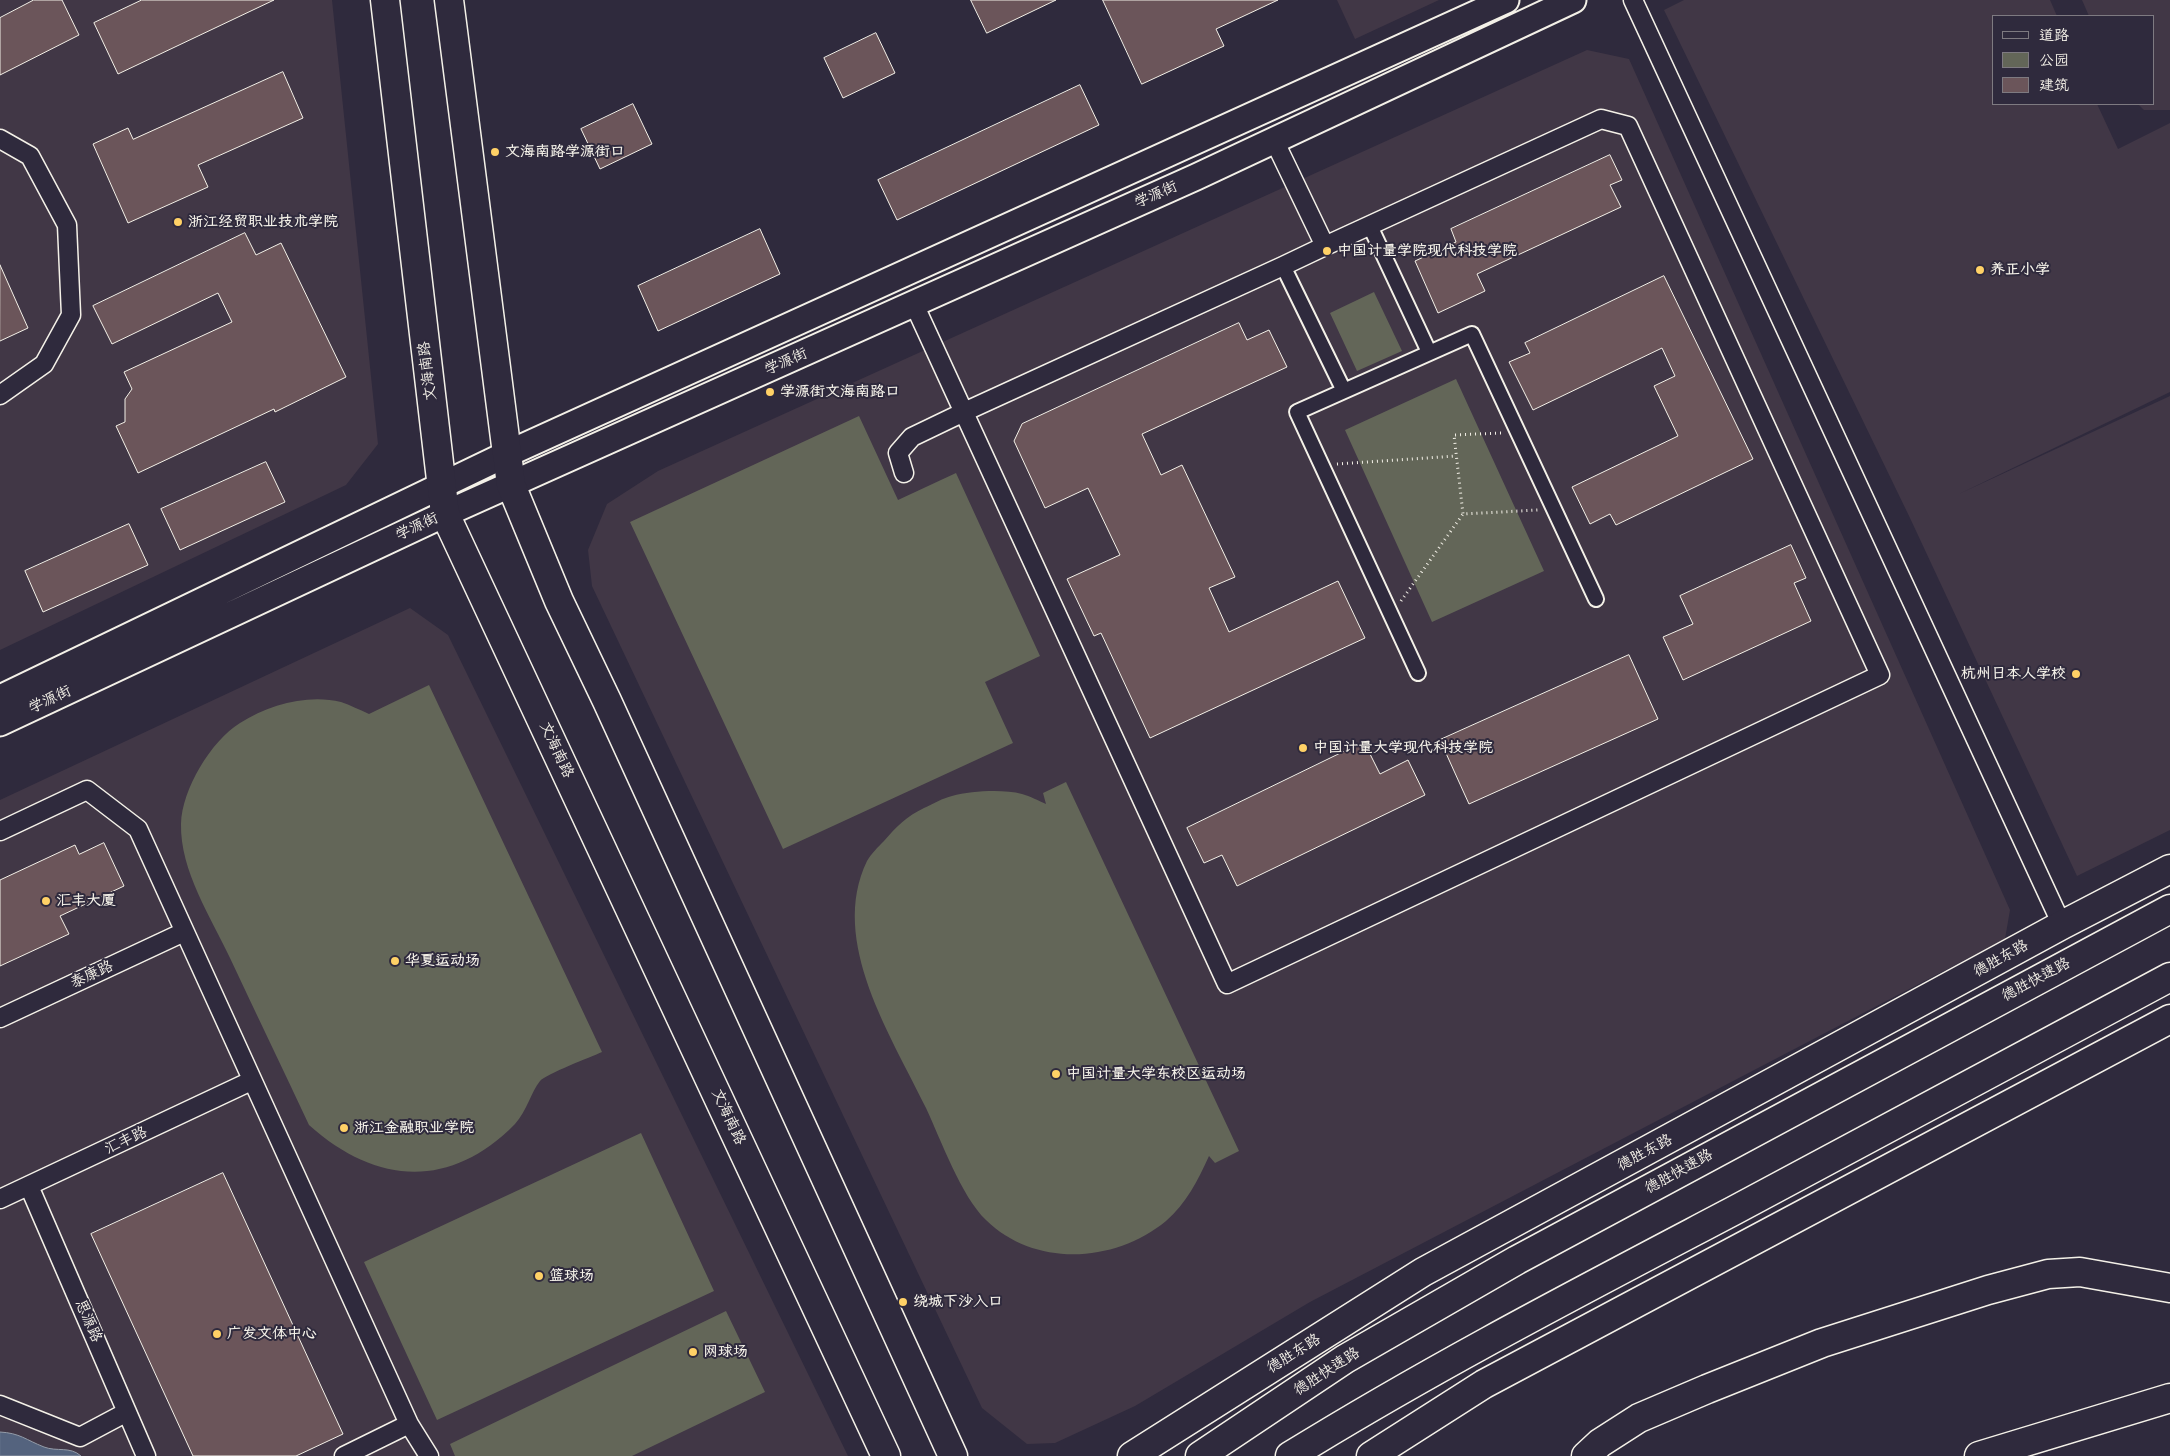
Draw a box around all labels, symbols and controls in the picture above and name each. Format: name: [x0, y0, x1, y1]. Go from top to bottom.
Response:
legend: [1992, 15, 2155, 105]
text: 道路: [2039, 26, 2069, 45]
text: 公园: [2039, 51, 2069, 70]
text: 建筑: [2039, 76, 2069, 95]
place label: 文海南路学源街口: [505, 143, 625, 161]
marker: 文海南路学源街口: [489, 146, 501, 158]
street label: 学源街: [1132, 178, 1180, 212]
place label: 浙江经贸职业技术学院: [188, 213, 338, 231]
marker: 浙江经贸职业技术学院: [172, 216, 184, 228]
place label: 中国计量学院现代科技学院: [1337, 242, 1517, 260]
marker: 中国计量学院现代科技学院: [1321, 245, 1333, 257]
place label: 养正小学: [1990, 261, 2050, 279]
marker: 养正小学: [1974, 264, 1986, 276]
street label: 文海南路: [415, 340, 441, 402]
street label: 学源街: [762, 345, 810, 379]
place label: 学源街文海南路口: [780, 383, 900, 401]
marker: 学源街文海南路口: [764, 386, 776, 398]
street label: 学源街: [393, 509, 441, 545]
place label: 杭州日本人学校: [1961, 665, 2066, 683]
marker: 杭州日本人学校: [2070, 668, 2082, 680]
street label: 学源街: [26, 682, 74, 718]
street label: 文海南路: [535, 719, 577, 781]
place label: 中国计量大学现代科技学院: [1313, 739, 1493, 757]
marker: 中国计量大学现代科技学院: [1297, 742, 1309, 754]
place label: 汇丰大厦: [56, 892, 116, 910]
marker: 汇丰大厦: [40, 895, 52, 907]
street label: 德胜东路: [1970, 937, 2032, 981]
place label: 华夏运动场: [405, 952, 480, 970]
street label: 德胜快速路: [1999, 954, 2073, 1006]
marker: 华夏运动场: [389, 955, 401, 967]
street label: 泰康路: [68, 957, 116, 993]
place label: 中国计量大学东校区运动场: [1066, 1065, 1246, 1083]
marker: 中国计量大学东校区运动场: [1050, 1068, 1062, 1080]
street label: 文海南路: [707, 1086, 749, 1148]
place label: 浙江金融职业学院: [354, 1119, 474, 1137]
marker: 浙江金融职业学院: [338, 1122, 350, 1134]
street label: 汇丰路: [102, 1123, 150, 1159]
street label: 德胜东路: [1614, 1131, 1676, 1175]
street label: 德胜快速路: [1642, 1146, 1716, 1198]
place label: 篮球场: [549, 1267, 594, 1285]
marker: 篮球场: [533, 1270, 545, 1282]
place label: 绕城下沙入口: [913, 1293, 1003, 1311]
marker: 绕城下沙入口: [897, 1296, 909, 1308]
street label: 思源路: [71, 1297, 105, 1345]
place label: 广发文体中心: [227, 1325, 317, 1343]
marker: 广发文体中心: [211, 1328, 223, 1340]
street label: 德胜东路: [1264, 1330, 1324, 1378]
place label: 网球场: [703, 1343, 748, 1361]
street label: 德胜快速路: [1291, 1344, 1363, 1400]
marker: 网球场: [687, 1346, 699, 1358]

